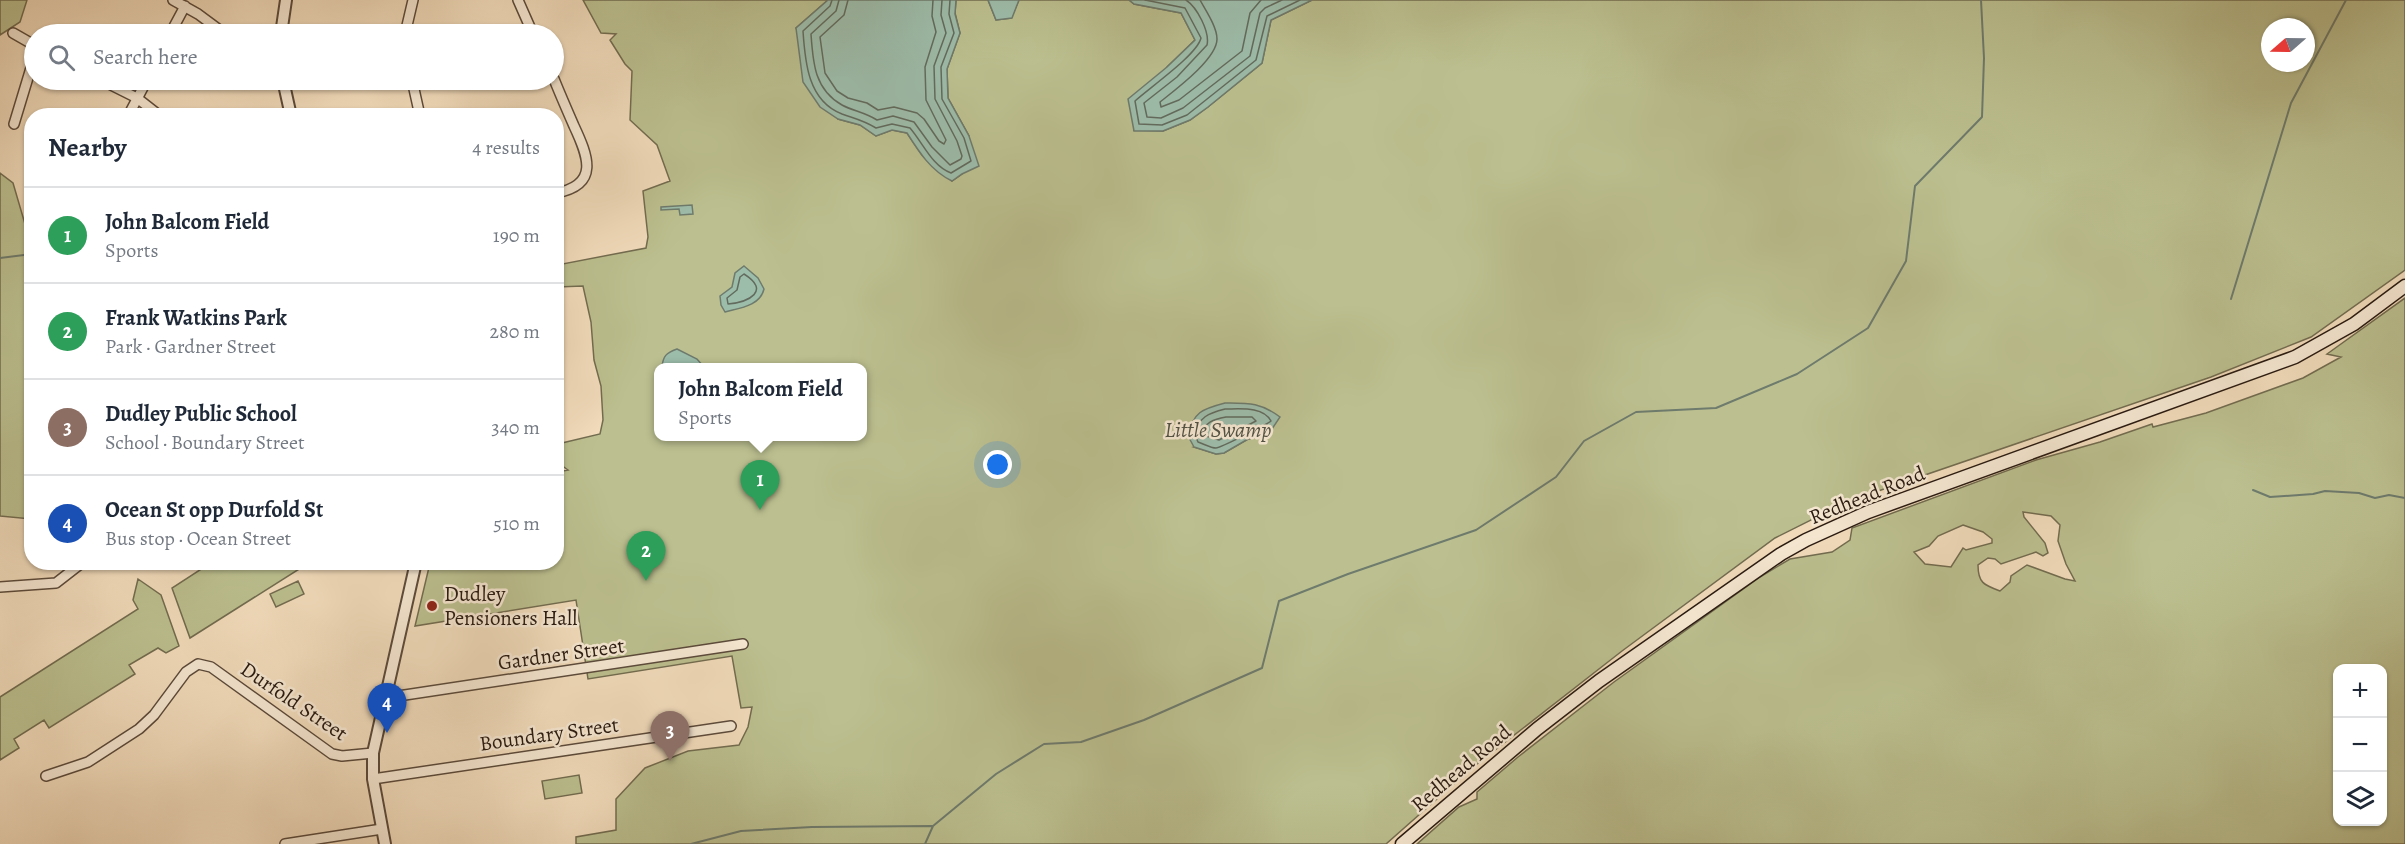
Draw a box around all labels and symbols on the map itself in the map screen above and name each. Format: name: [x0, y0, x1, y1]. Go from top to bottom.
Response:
north arrow: [2261, 18, 2315, 72]
water label: Little Swamp: [1164, 415, 1272, 445]
your location: [983, 450, 1012, 479]
street label: Redhead Road: [1805, 459, 1930, 531]
pin: 1: [740, 460, 780, 510]
pin: 2: [626, 532, 666, 581]
place label: Dudley Pensioners Hall: [444, 580, 577, 632]
marker: Dudley Pensioners Hall: [425, 599, 439, 613]
street label: Gardner Street: [496, 631, 626, 677]
street label: Durfold Street: [235, 655, 353, 747]
pin: 4: [368, 684, 406, 733]
street label: Boundary Street: [478, 710, 620, 758]
pin: 3: [650, 712, 690, 761]
street label: Redhead Road: [1405, 717, 1517, 818]

